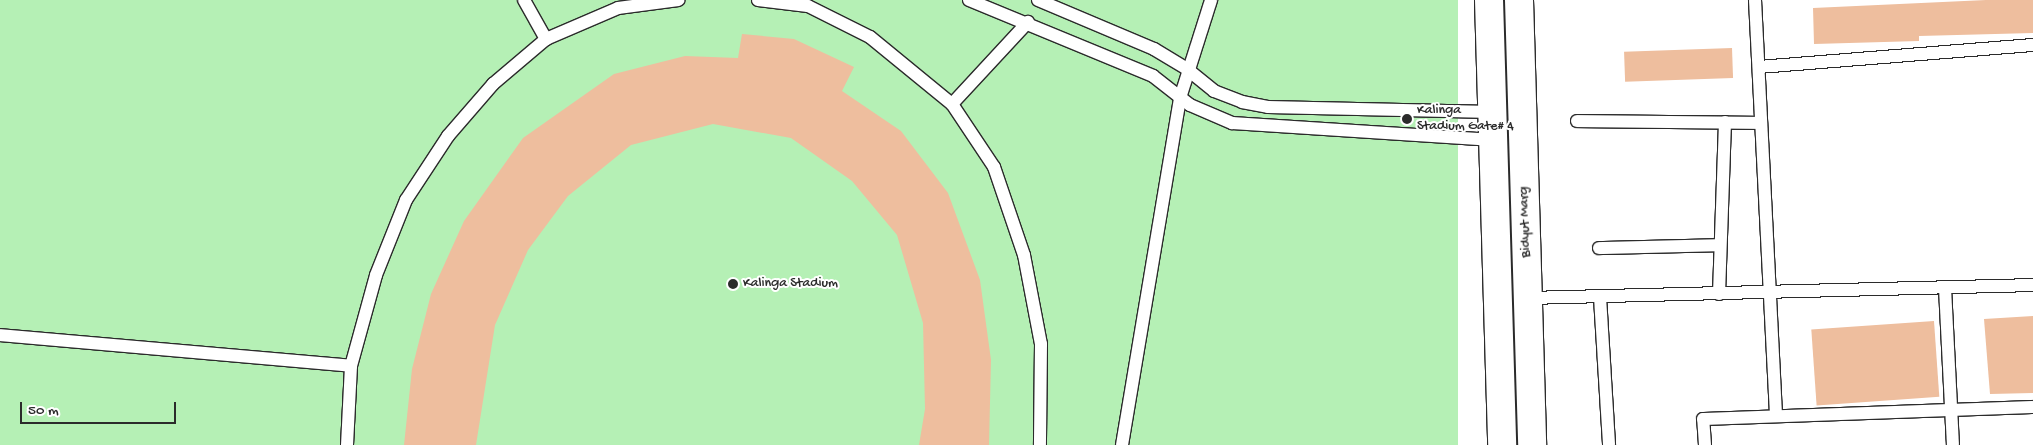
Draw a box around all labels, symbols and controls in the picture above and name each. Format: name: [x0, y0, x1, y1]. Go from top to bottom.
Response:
place label: Kalinga Stadium Gate# 4: [1417, 103, 1514, 136]
marker: Kalinga Stadium Gate# 4: [1401, 113, 1413, 125]
street label: Bidyut Marg: [1516, 186, 1536, 258]
place label: Kalinga Stadium: [743, 276, 838, 292]
marker: Kalinga Stadium: [727, 278, 739, 290]
scale bar: [22, 392, 179, 424]
text: 50 m: [28, 402, 59, 420]

